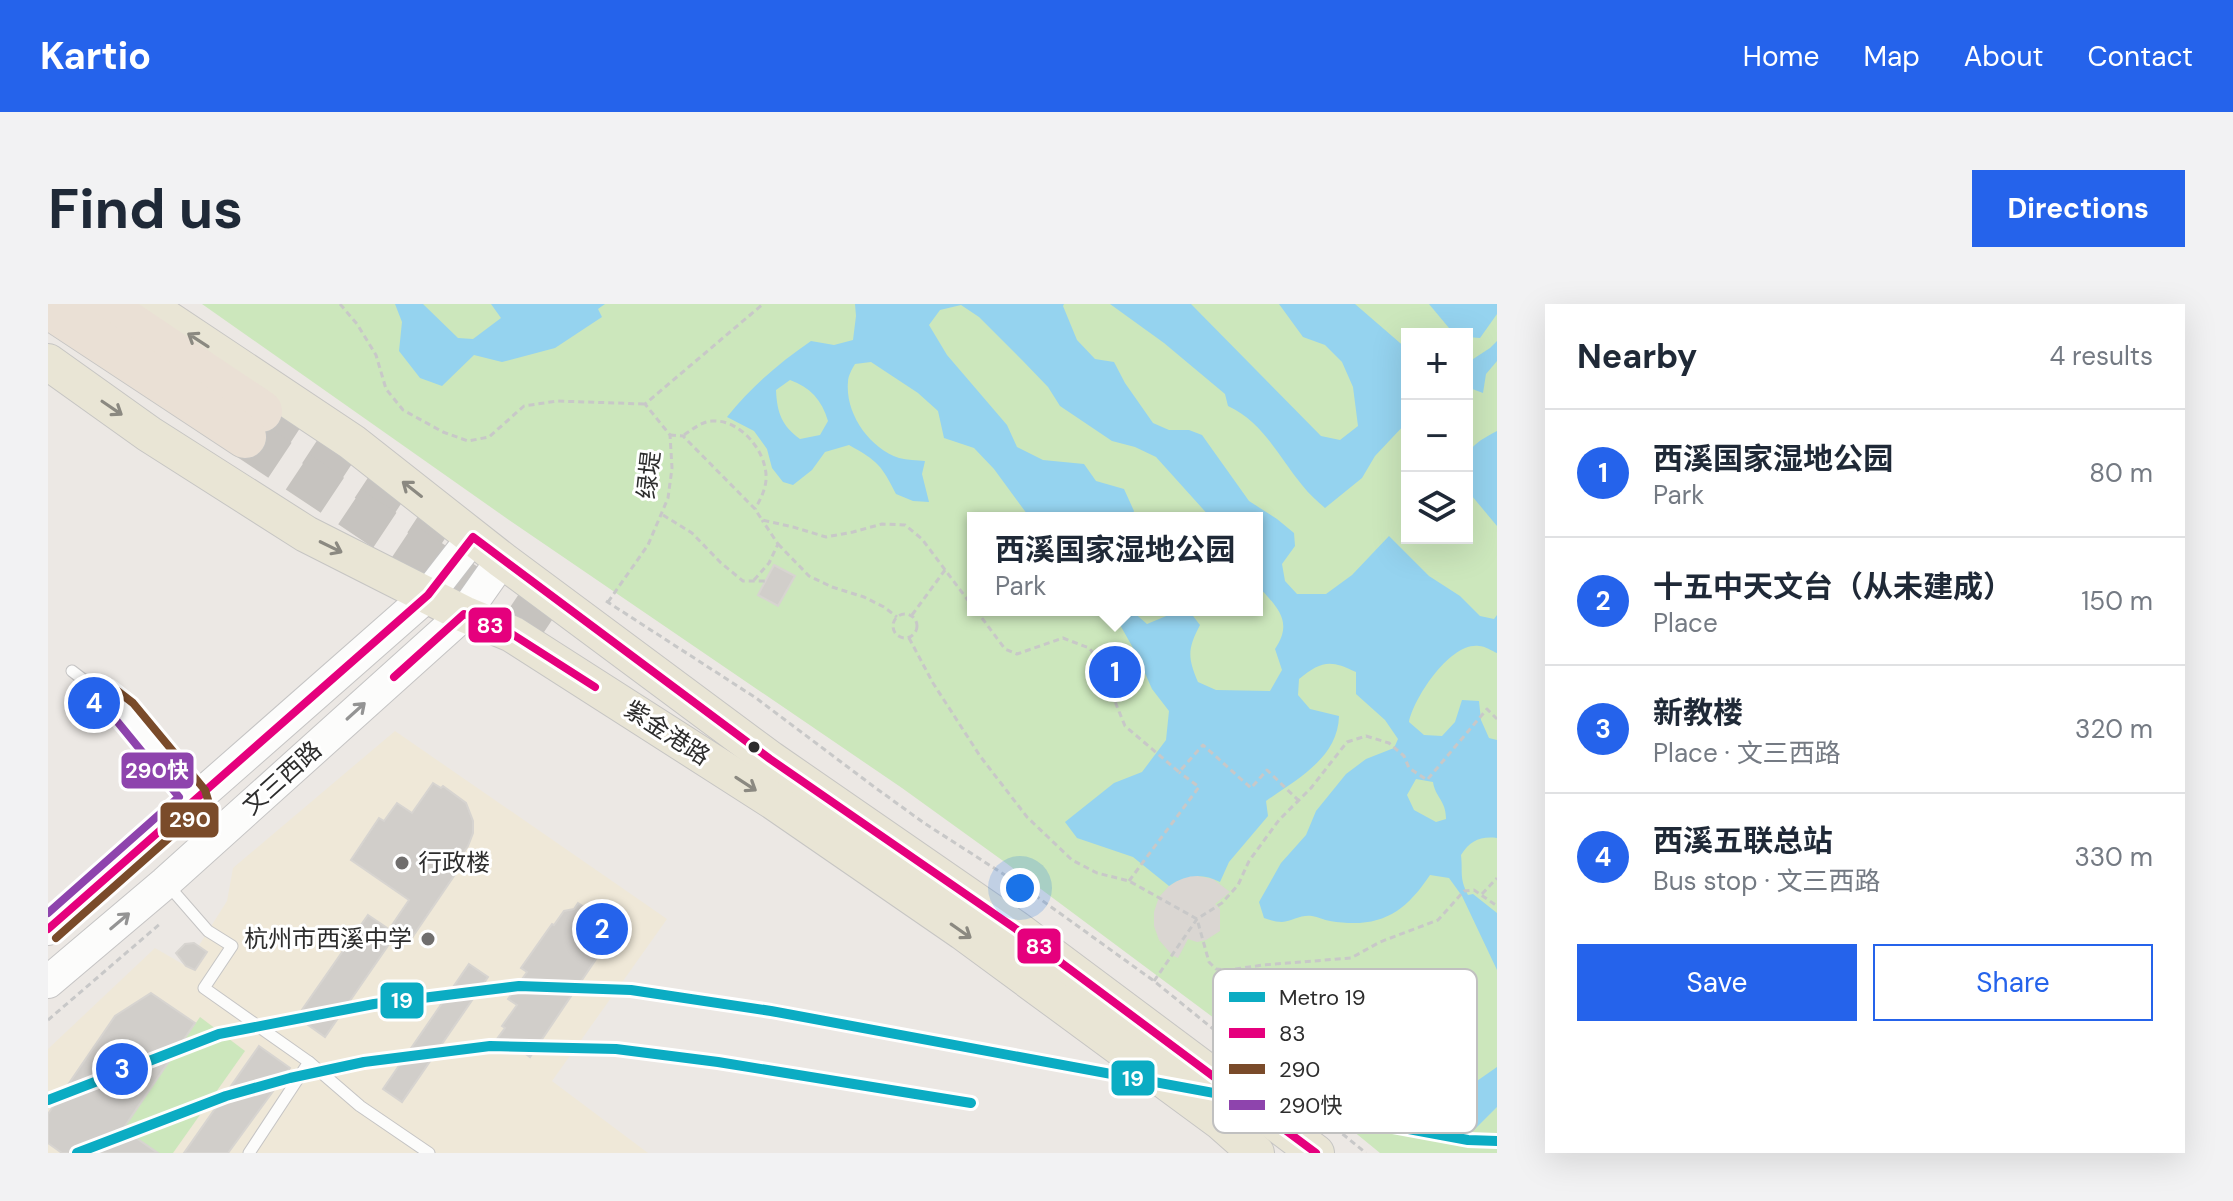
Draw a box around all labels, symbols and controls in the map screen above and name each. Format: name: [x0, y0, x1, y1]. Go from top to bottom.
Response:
text: Kartio: [40, 31, 151, 81]
text: Home: [1743, 38, 1819, 75]
text: Map: [1863, 38, 1920, 75]
text: About: [1964, 38, 2043, 75]
text: Contact: [2087, 38, 2193, 75]
button: Directions: [1972, 170, 2185, 247]
text: Find us: [48, 172, 243, 245]
map controls: [1401, 328, 1473, 544]
button: +: [1401, 328, 1473, 400]
one-way arrow: [188, 332, 210, 349]
text: Nearby: [1577, 334, 1697, 379]
text: 4 results: [2049, 339, 2153, 373]
one-way arrow: [100, 399, 122, 416]
button: −: [1401, 400, 1473, 472]
text: 西溪国家湿地公园: [1653, 439, 1893, 478]
street label: 绿堤: [631, 449, 666, 500]
text: 1: [1598, 456, 1608, 490]
text: 80 m: [2089, 456, 2153, 490]
button: layers: [1401, 472, 1473, 544]
text: Park: [1653, 478, 1704, 512]
one-way arrow: [402, 480, 423, 498]
popup: [967, 512, 1263, 616]
text: 西溪国家湿地公园: [995, 530, 1235, 569]
one-way arrow: [319, 540, 342, 555]
text: 十五中天文台（从未建成）: [1653, 567, 2013, 606]
text: Park: [995, 569, 1046, 603]
text: 2: [1595, 584, 1611, 618]
text: 150 m: [2081, 584, 2153, 618]
line badge: 83: [467, 606, 513, 644]
text: Place: [1653, 606, 1718, 640]
text: 83: [476, 611, 504, 640]
pin: 1: [1089, 642, 1141, 702]
pin: 4: [68, 673, 120, 733]
street label: 紫金港路: [619, 693, 716, 772]
text: 新教楼: [1653, 693, 1743, 732]
one-way arrow: [346, 702, 366, 721]
text: 3: [1595, 712, 1611, 746]
text: 320 m: [2075, 712, 2153, 746]
street label: 文三西路: [236, 734, 328, 821]
text: Place · 文三西路: [1653, 736, 1841, 770]
unlabelled marker: [746, 739, 762, 755]
line badge: 290快: [120, 751, 195, 790]
text: 290快: [125, 756, 189, 785]
one-way arrow: [734, 776, 757, 792]
line badge: 290: [159, 801, 220, 839]
text: 290: [169, 805, 211, 834]
text: 西溪五联总站: [1653, 821, 1833, 860]
text: 4: [1595, 840, 1611, 874]
text: 330 m: [2074, 840, 2153, 874]
place label: 行政楼: [418, 847, 490, 878]
marker: 行政楼: [393, 854, 411, 872]
text: Bus stop · 文三西路: [1653, 864, 1881, 898]
your location: [1000, 868, 1040, 908]
pin: 2: [576, 899, 628, 959]
one-way arrow: [109, 912, 129, 930]
place label: 杭州市西溪中学: [244, 923, 412, 954]
one-way arrow: [949, 923, 971, 939]
line badge: 83: [1016, 927, 1062, 965]
marker: 杭州市西溪中学: [419, 930, 437, 948]
text: 83: [1025, 932, 1053, 961]
button: Save: [1577, 944, 1857, 1021]
button: Share: [1873, 944, 2153, 1021]
legend: [1213, 969, 1477, 1133]
line badge: 19: [379, 981, 425, 1020]
text: Metro 19: [1279, 983, 1366, 1012]
text: 19: [391, 986, 413, 1015]
text: 83: [1279, 1019, 1305, 1048]
pin: 3: [96, 1039, 148, 1099]
text: 290: [1279, 1055, 1320, 1084]
line badge: 19: [1110, 1059, 1156, 1097]
text: 19: [1122, 1064, 1144, 1093]
text: 290快: [1279, 1091, 1342, 1120]

